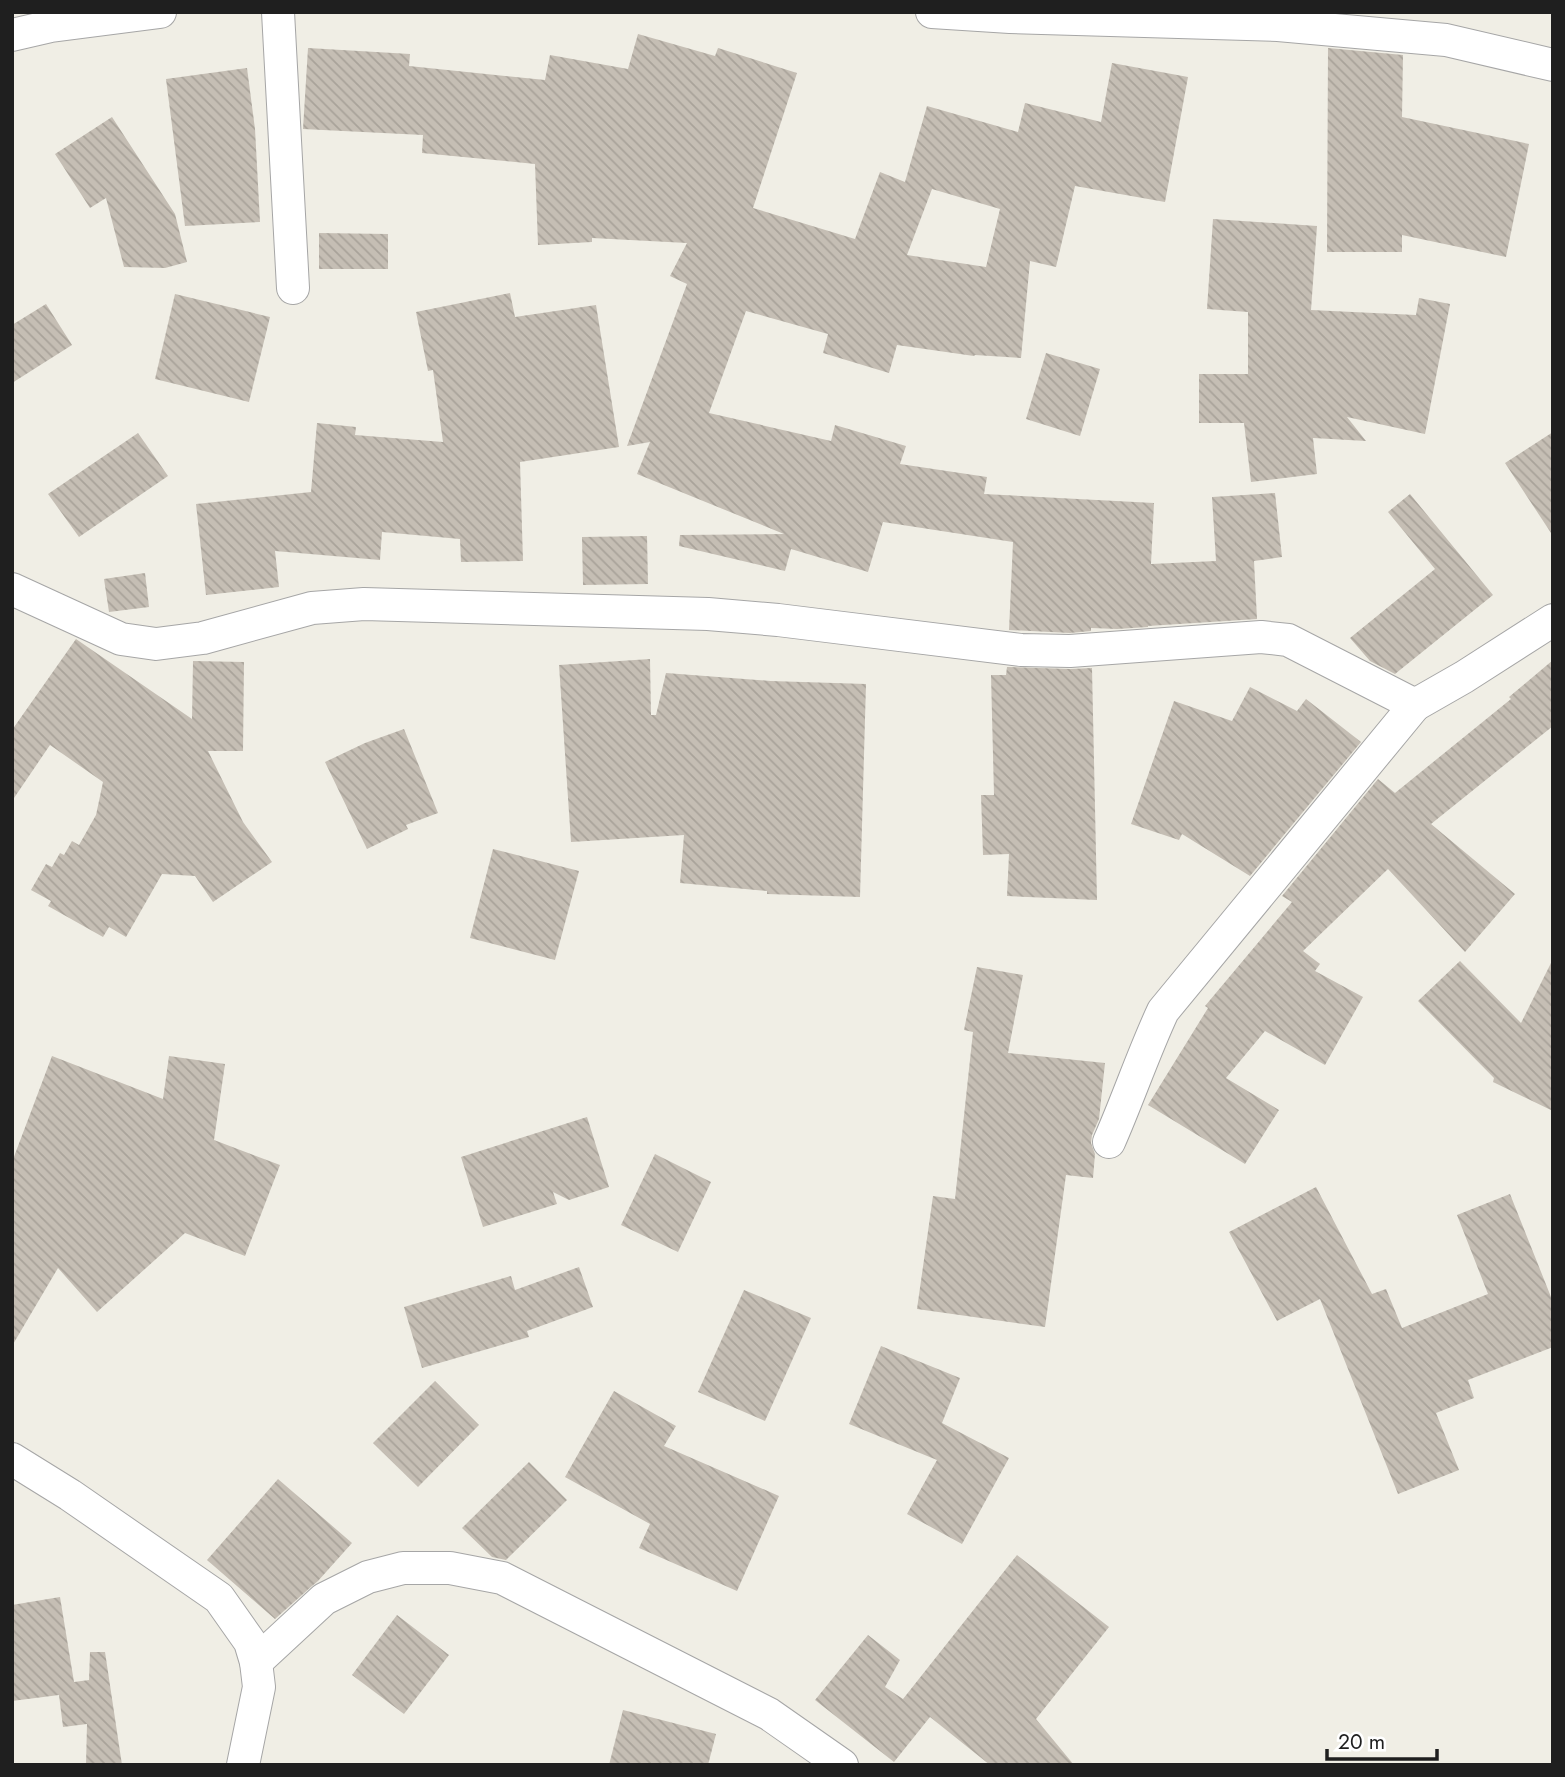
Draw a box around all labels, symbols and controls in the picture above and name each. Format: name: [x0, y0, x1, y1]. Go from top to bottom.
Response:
scale bar: [1327, 1718, 1437, 1762]
text: 20 m: [1338, 1727, 1385, 1757]

